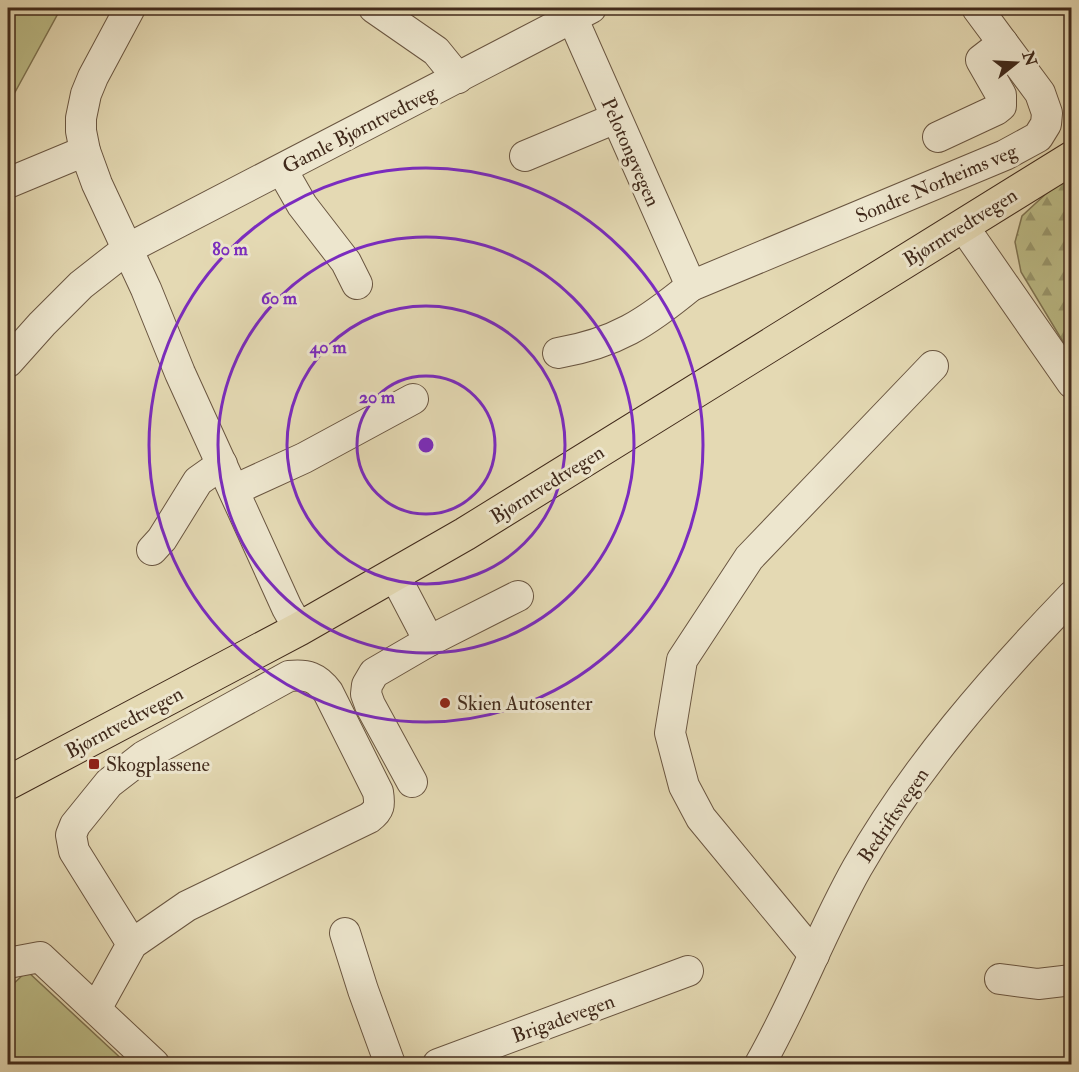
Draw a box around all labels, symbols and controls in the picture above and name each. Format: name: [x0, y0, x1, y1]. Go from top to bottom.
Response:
north arrow: [986, 33, 1046, 93]
text: N: [1017, 48, 1041, 69]
street label: Gamle Bjørntvedtveg: [278, 79, 441, 179]
street label: Pelotongvegen: [596, 94, 666, 210]
street label: Sondre Norheims veg: [852, 138, 1022, 229]
street label: Bjørntvedtvegen: [899, 182, 1022, 272]
text: 80 m: [212, 238, 249, 261]
text: 60 m: [261, 287, 298, 310]
text: 40 m: [309, 336, 347, 359]
text: 20 m: [359, 386, 396, 409]
centre of rings: [416, 435, 436, 455]
street label: Bjørntvedtvegen: [486, 439, 609, 529]
street label: Bjørntvedtvegen: [61, 681, 187, 764]
place label: Skien Autosenter: [457, 691, 593, 716]
marker: Skien Autosenter: [438, 696, 452, 710]
place label: Skogplassene: [106, 752, 210, 778]
marker: Skogplassene: [87, 757, 101, 771]
street label: Bedriftsvegen: [853, 763, 934, 868]
street label: Brigadevegen: [508, 988, 618, 1049]

